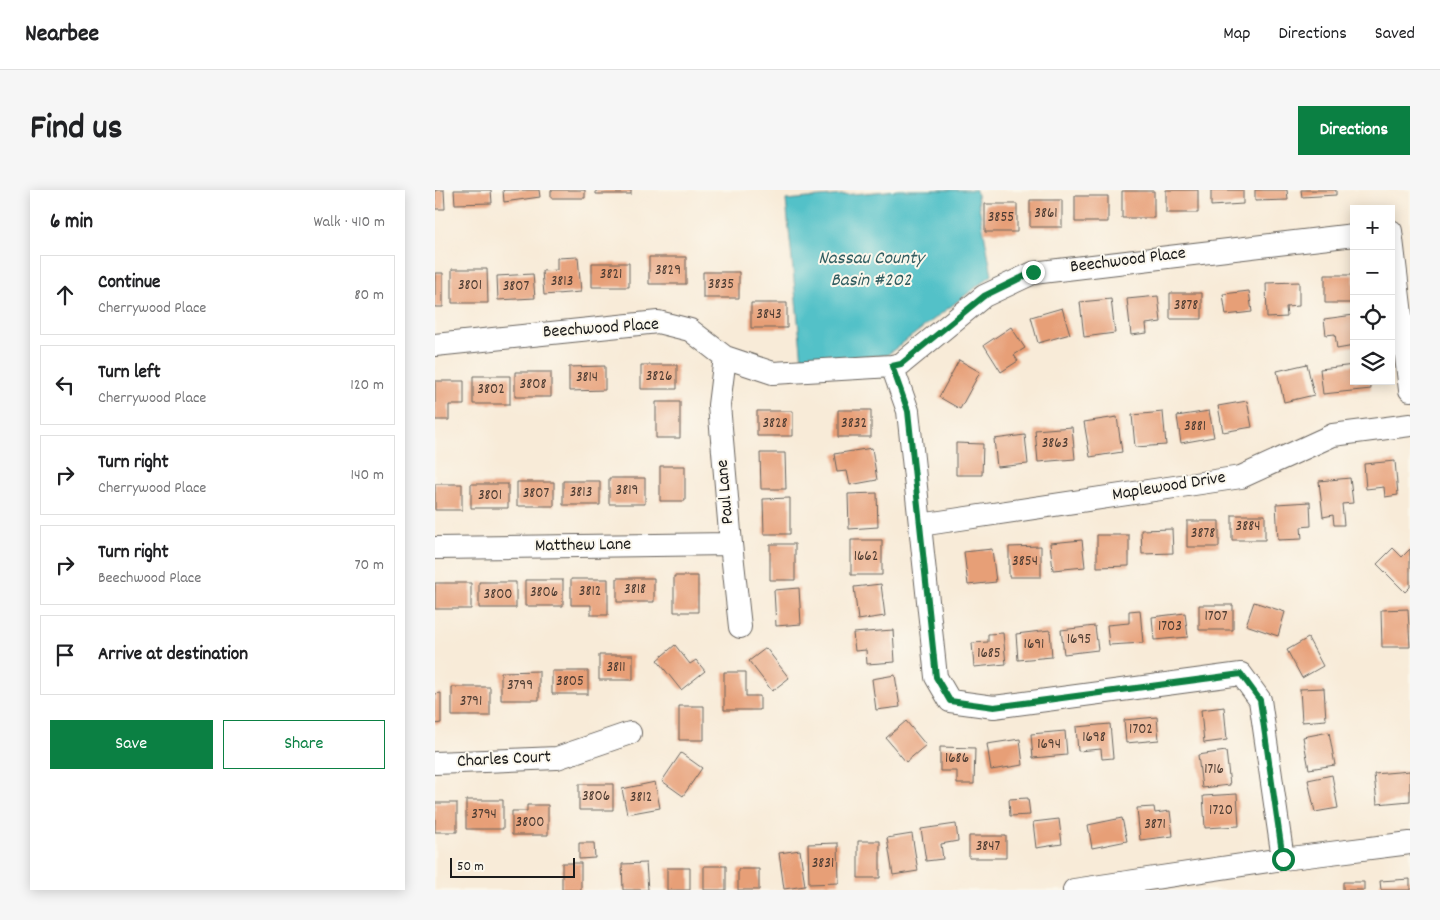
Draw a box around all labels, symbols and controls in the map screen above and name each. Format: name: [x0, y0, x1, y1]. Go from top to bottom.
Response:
text: Nearbee: [25, 18, 99, 52]
text: Map: [1223, 22, 1250, 47]
text: Directions: [1278, 22, 1347, 47]
text: Saved: [1375, 22, 1415, 47]
text: Find us: [30, 105, 122, 155]
button: Directions: [1298, 106, 1410, 155]
house number: 3861: [1034, 203, 1058, 225]
map controls: [1350, 205, 1395, 385]
button: +: [1350, 205, 1395, 250]
house number: 3855: [988, 207, 1014, 229]
text: 6 min: [50, 208, 93, 238]
text: Walk · 410 m: [313, 211, 385, 234]
street label: Beechwood Place: [1069, 242, 1187, 280]
water label: Nassau County Basin #202: [818, 246, 926, 295]
button: −: [1350, 250, 1395, 295]
house number: 3829: [655, 260, 681, 282]
route end: [1022, 261, 1045, 284]
house number: 3821: [600, 264, 622, 286]
text: Continue: [98, 270, 160, 297]
house number: 3813: [551, 271, 573, 293]
house number: 3835: [708, 274, 734, 296]
house number: 3801: [458, 275, 482, 297]
house number: 3807: [503, 276, 530, 298]
icon: ahead: [51, 281, 79, 309]
text: 80 m: [354, 284, 384, 307]
house number: 3878: [1174, 295, 1198, 317]
button: locate: [1350, 295, 1395, 340]
text: Cherrywood Place: [98, 297, 206, 320]
house number: 3843: [756, 304, 782, 326]
street label: Beechwood Place: [542, 312, 660, 346]
button: layers: [1350, 340, 1395, 385]
text: Turn left: [98, 360, 161, 387]
house number: 3826: [646, 366, 672, 388]
house number: 3814: [576, 367, 598, 389]
icon: left: [51, 371, 79, 399]
text: 120 m: [350, 374, 384, 397]
house number: 3808: [520, 374, 546, 396]
house number: 3802: [477, 379, 505, 401]
text: Cherrywood Place: [98, 387, 206, 410]
house number: 3828: [762, 413, 788, 435]
house number: 3832: [841, 413, 867, 435]
house number: 3881: [1184, 416, 1206, 438]
house number: 3863: [1042, 433, 1068, 455]
text: Turn right: [98, 450, 169, 477]
street label: Paul Lane: [711, 459, 741, 525]
icon: right: [51, 461, 79, 489]
text: 140 m: [350, 464, 384, 487]
street label: Maplewood Drive: [1111, 466, 1228, 508]
text: Cherrywood Place: [98, 477, 206, 500]
house number: 3819: [616, 480, 638, 502]
house number: 3813: [570, 482, 592, 504]
house number: 3807: [523, 483, 550, 505]
house number: 3801: [478, 485, 502, 507]
house number: 3884: [1236, 516, 1260, 538]
house number: 3878: [1191, 523, 1215, 545]
street label: Matthew Lane: [535, 533, 631, 559]
text: Turn right: [98, 540, 169, 567]
house number: 1662: [854, 546, 878, 568]
icon: right: [51, 551, 79, 579]
house number: 3854: [1012, 551, 1038, 573]
text: 70 m: [354, 554, 384, 577]
text: Beechwood Place: [98, 567, 201, 590]
house number: 3818: [624, 579, 646, 601]
house number: 3812: [579, 581, 601, 603]
house number: 3806: [530, 582, 558, 604]
house number: 3800: [483, 584, 513, 606]
house number: 1707: [1205, 606, 1228, 628]
house number: 1703: [1158, 616, 1182, 638]
house number: 1695: [1067, 629, 1091, 651]
house number: 1691: [1024, 634, 1044, 656]
icon: arrive: [51, 641, 79, 669]
text: Arrive at destination: [98, 642, 248, 669]
house number: 1685: [977, 643, 1001, 665]
house number: 3811: [606, 657, 626, 679]
house number: 3805: [556, 671, 584, 693]
house number: 3799: [507, 675, 533, 697]
house number: 3791: [460, 691, 482, 713]
house number: 1702: [1129, 719, 1153, 741]
button: Save: [50, 720, 213, 769]
button: Share: [223, 720, 385, 769]
house number: 1698: [1082, 727, 1106, 749]
house number: 1694: [1037, 734, 1061, 756]
street label: Charles Court: [456, 745, 552, 775]
house number: 1686: [945, 748, 969, 770]
house number: 1716: [1204, 759, 1224, 781]
house number: 3806: [582, 786, 610, 808]
house number: 3812: [630, 787, 652, 809]
house number: 1720: [1209, 800, 1233, 822]
house number: 3794: [471, 804, 497, 826]
house number: 3800: [515, 812, 545, 834]
house number: 3871: [1144, 814, 1166, 836]
house number: 3847: [976, 836, 1001, 858]
route start: [1272, 848, 1295, 871]
house number: 3831: [812, 853, 834, 875]
scale bar: [450, 855, 575, 878]
text: 50 m: [457, 857, 484, 877]

